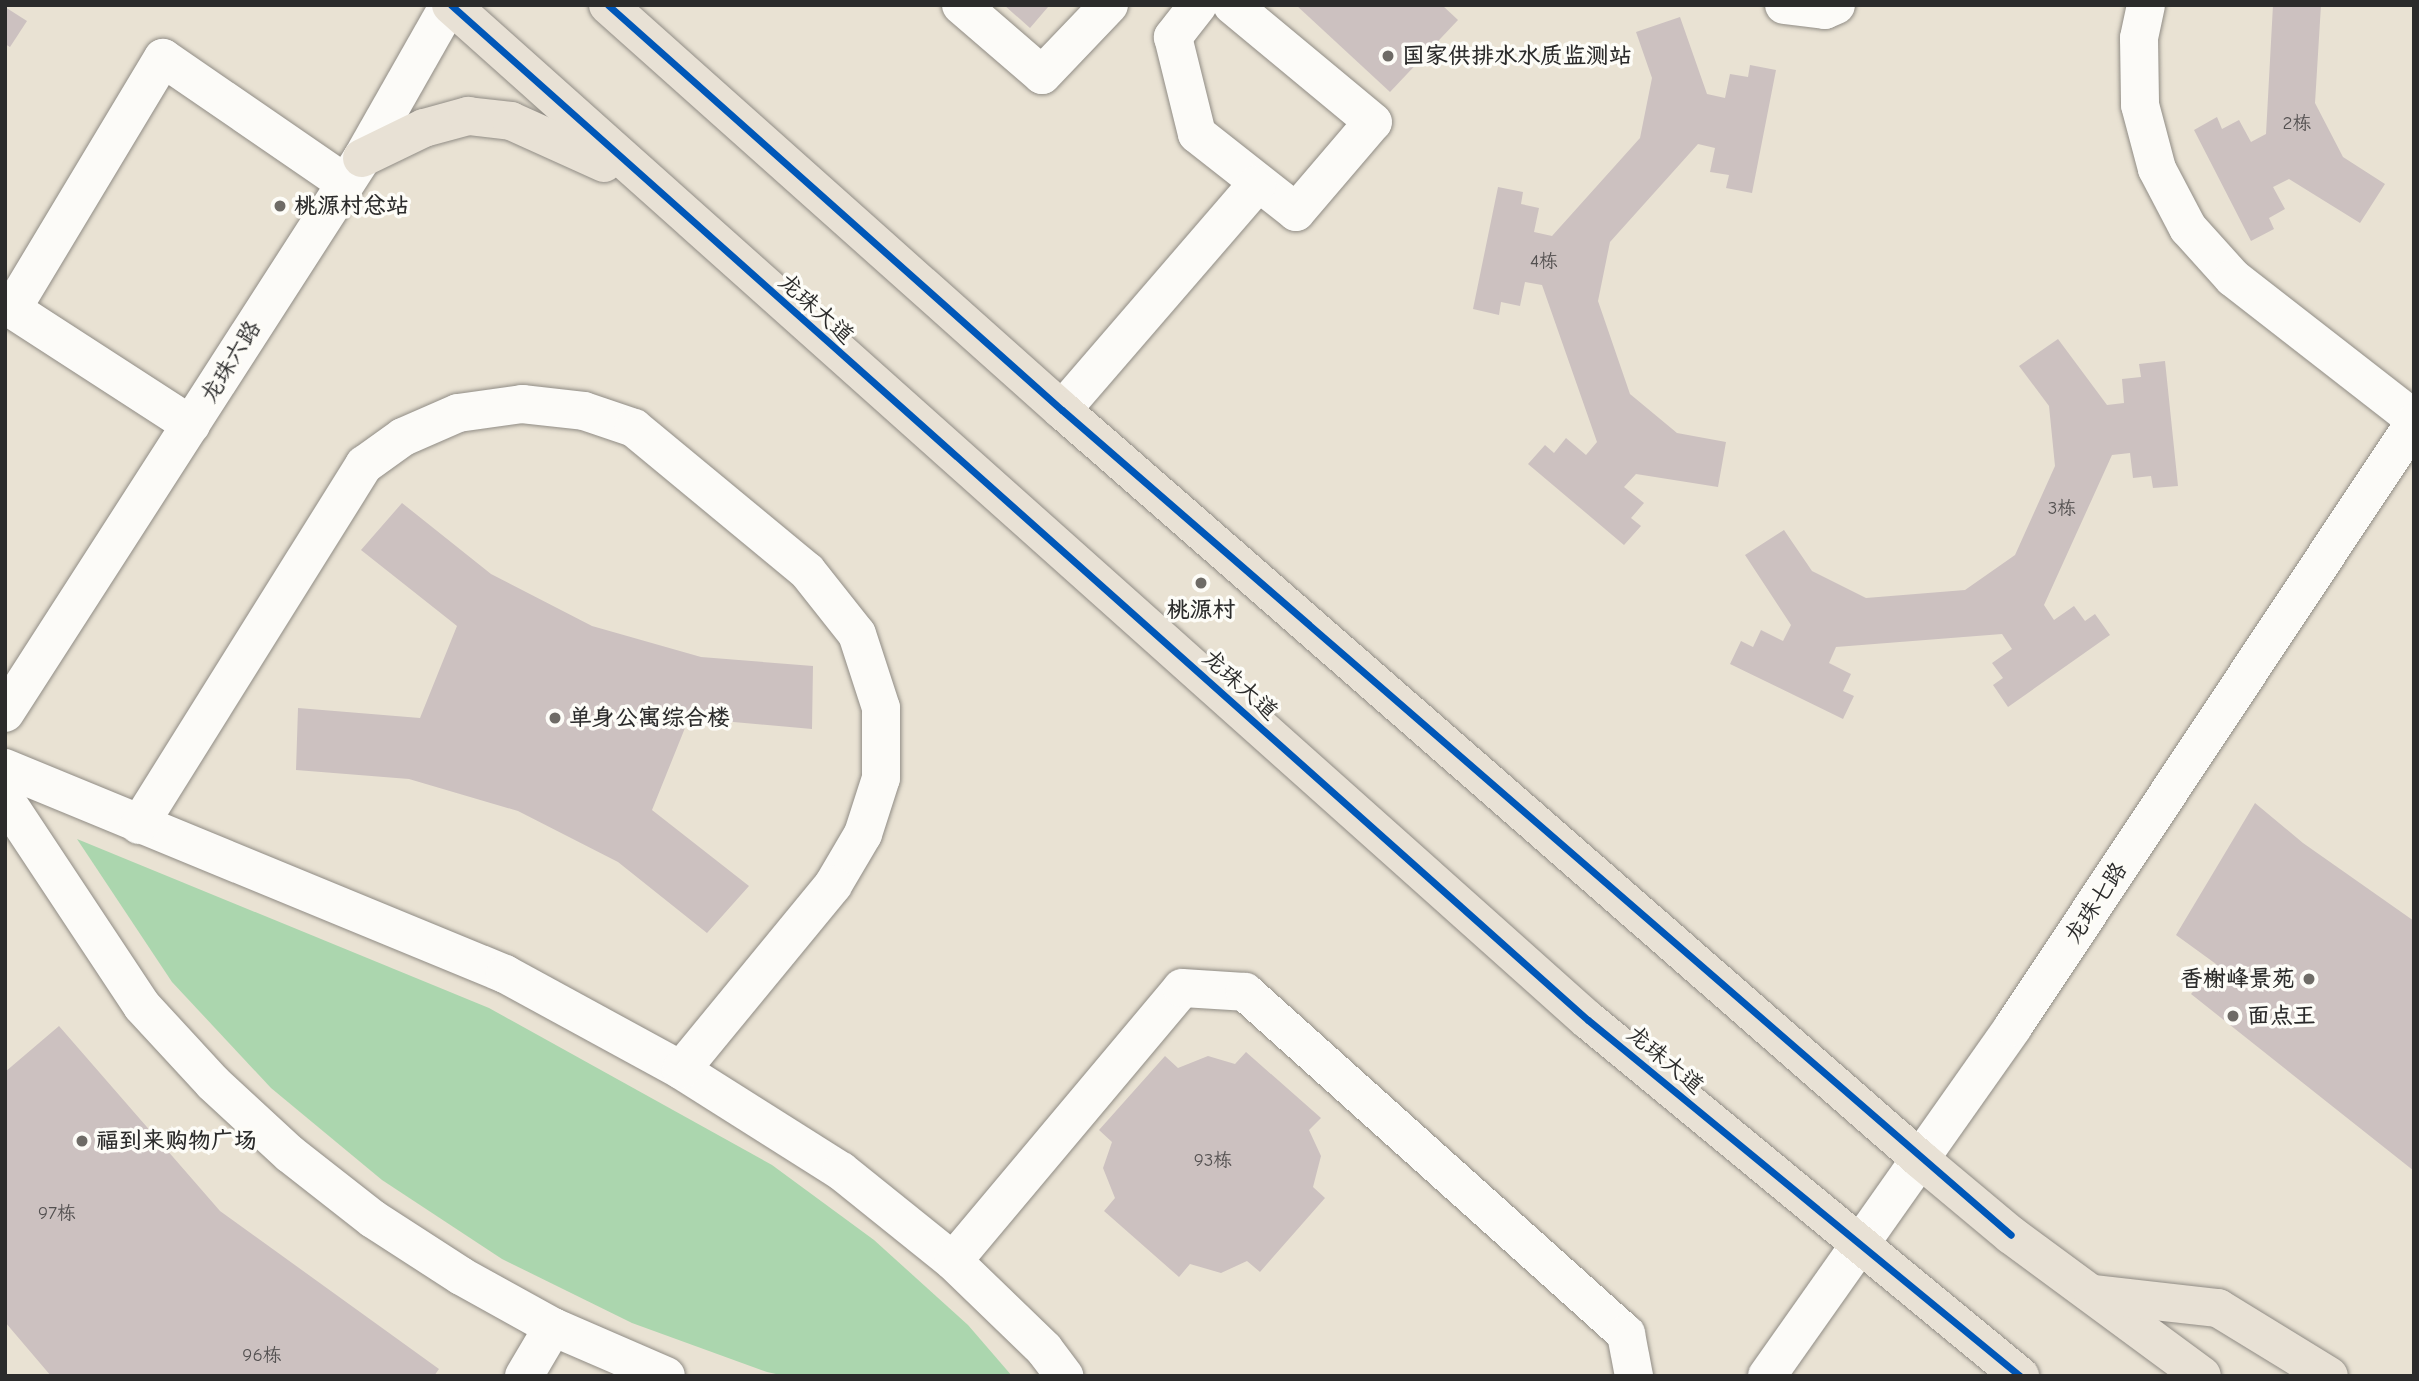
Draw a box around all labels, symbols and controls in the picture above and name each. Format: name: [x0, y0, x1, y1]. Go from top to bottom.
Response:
place label: 国家供排水水质监测站: [1402, 42, 1632, 70]
marker: 国家供排水水质监测站: [1380, 48, 1396, 64]
house number: 2栋: [2283, 113, 2311, 135]
place label: 桃源村总站: [294, 192, 409, 220]
marker: 桃源村总站: [272, 198, 288, 214]
house number: 4栋: [1530, 251, 1558, 273]
street label: 龙珠大道: [773, 268, 859, 350]
street label: 龙珠六路: [195, 316, 267, 408]
house number: 3栋: [2048, 498, 2076, 520]
marker: 桃源村: [1191, 573, 1211, 593]
place label: 桃源村: [1167, 596, 1235, 624]
street label: 龙珠大道: [1197, 644, 1283, 726]
place label: 单身公寓综合楼: [569, 704, 730, 732]
marker: 单身公寓综合楼: [547, 710, 563, 726]
street label: 龙珠七路: [2059, 857, 2133, 949]
place label: 香榭峰景苑: [2180, 965, 2295, 993]
marker: 香榭峰景苑: [2301, 971, 2317, 987]
place label: 面点王: [2247, 1002, 2316, 1030]
marker: 面点王: [2225, 1008, 2241, 1024]
street label: 龙珠大道: [1621, 1020, 1709, 1100]
place label: 福到来购物广场: [96, 1127, 257, 1155]
marker: 福到来购物广场: [74, 1133, 90, 1149]
house number: 93栋: [1194, 1150, 1232, 1172]
house number: 97栋: [38, 1203, 76, 1225]
house number: 96栋: [242, 1345, 282, 1367]

